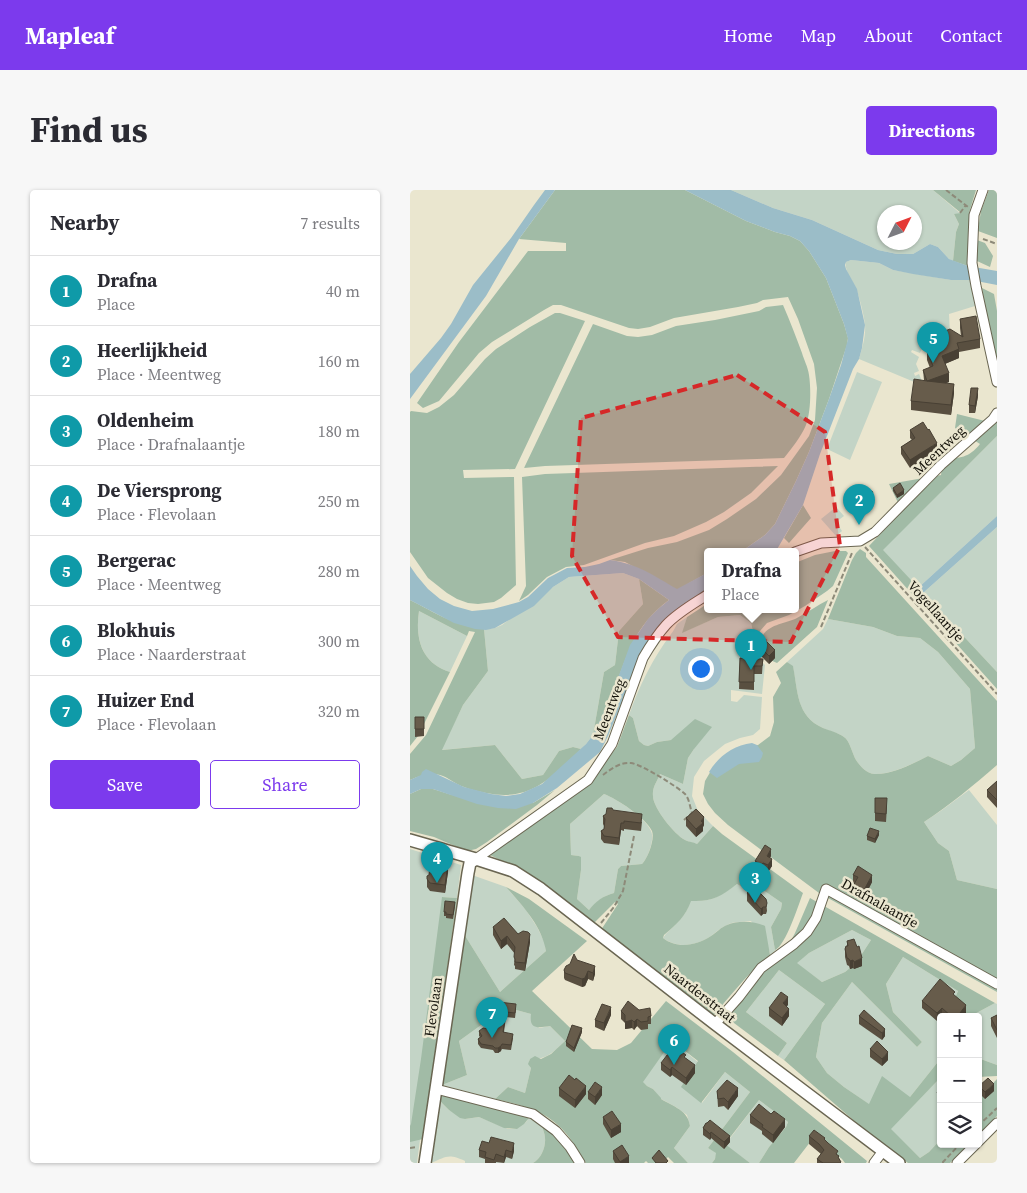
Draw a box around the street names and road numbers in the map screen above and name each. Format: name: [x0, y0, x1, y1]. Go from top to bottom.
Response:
street label: Meentweg: [909, 421, 969, 479]
street label: Vogellaantje: [903, 576, 969, 646]
street label: Meentweg: [588, 675, 630, 743]
street label: Drafnalaantje: [838, 874, 922, 932]
street label: Naarderstraat: [660, 959, 740, 1028]
street label: Flevolaan: [419, 975, 447, 1038]

